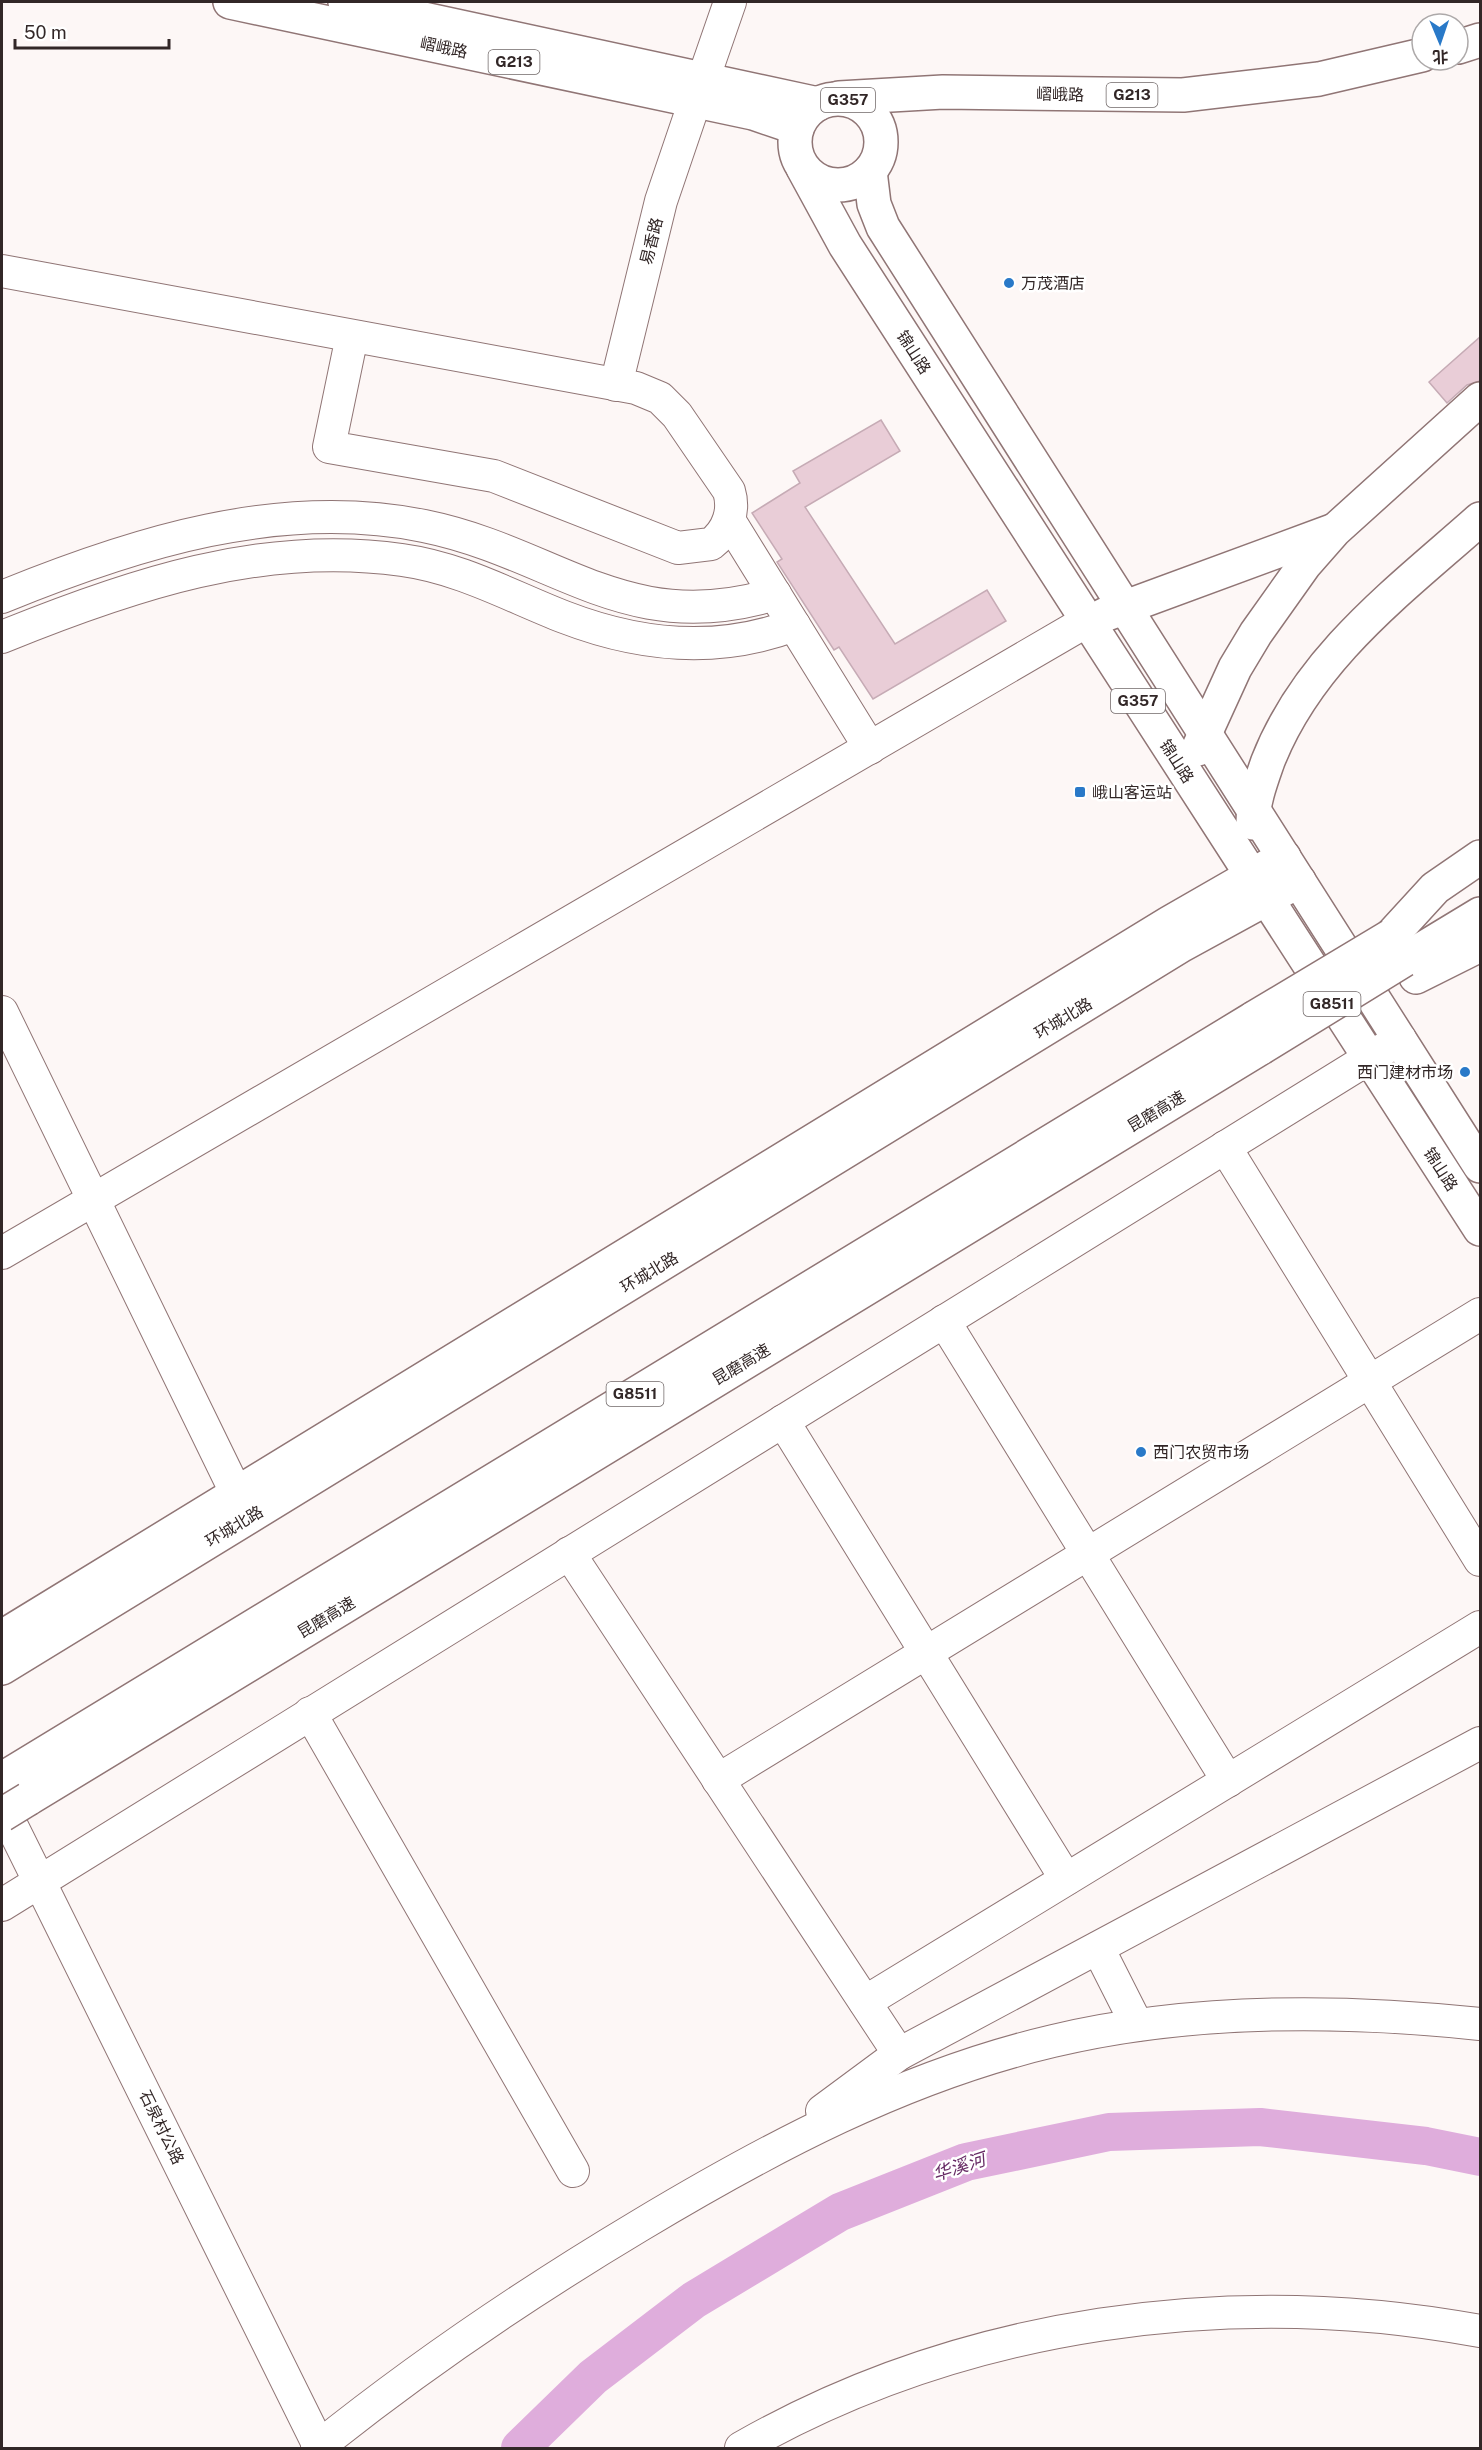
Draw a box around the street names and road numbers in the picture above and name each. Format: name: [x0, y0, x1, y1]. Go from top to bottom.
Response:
street label: 嶍峨路: [418, 33, 469, 62]
road number: G213: [488, 50, 540, 74]
road number: G213: [1106, 83, 1158, 107]
street label: 嶍峨路: [1036, 85, 1084, 104]
road number: G357: [821, 88, 875, 112]
street label: 易香路: [636, 216, 667, 267]
street label: 锦山路: [893, 327, 935, 378]
road number: G357: [1111, 689, 1165, 713]
street label: 锦山路: [1156, 736, 1198, 787]
road number: G8511: [1304, 992, 1360, 1016]
street label: 环城北路: [1031, 994, 1096, 1043]
street label: 昆磨高速: [1124, 1087, 1189, 1136]
street label: 锦山路: [1420, 1144, 1462, 1195]
street label: 环城北路: [617, 1248, 682, 1297]
street label: 昆磨高速: [709, 1340, 774, 1389]
road number: G8511: [606, 1382, 664, 1406]
street label: 环城北路: [202, 1502, 267, 1551]
street label: 昆磨高速: [294, 1593, 359, 1642]
street label: 石泉村公路: [135, 2087, 188, 2167]

